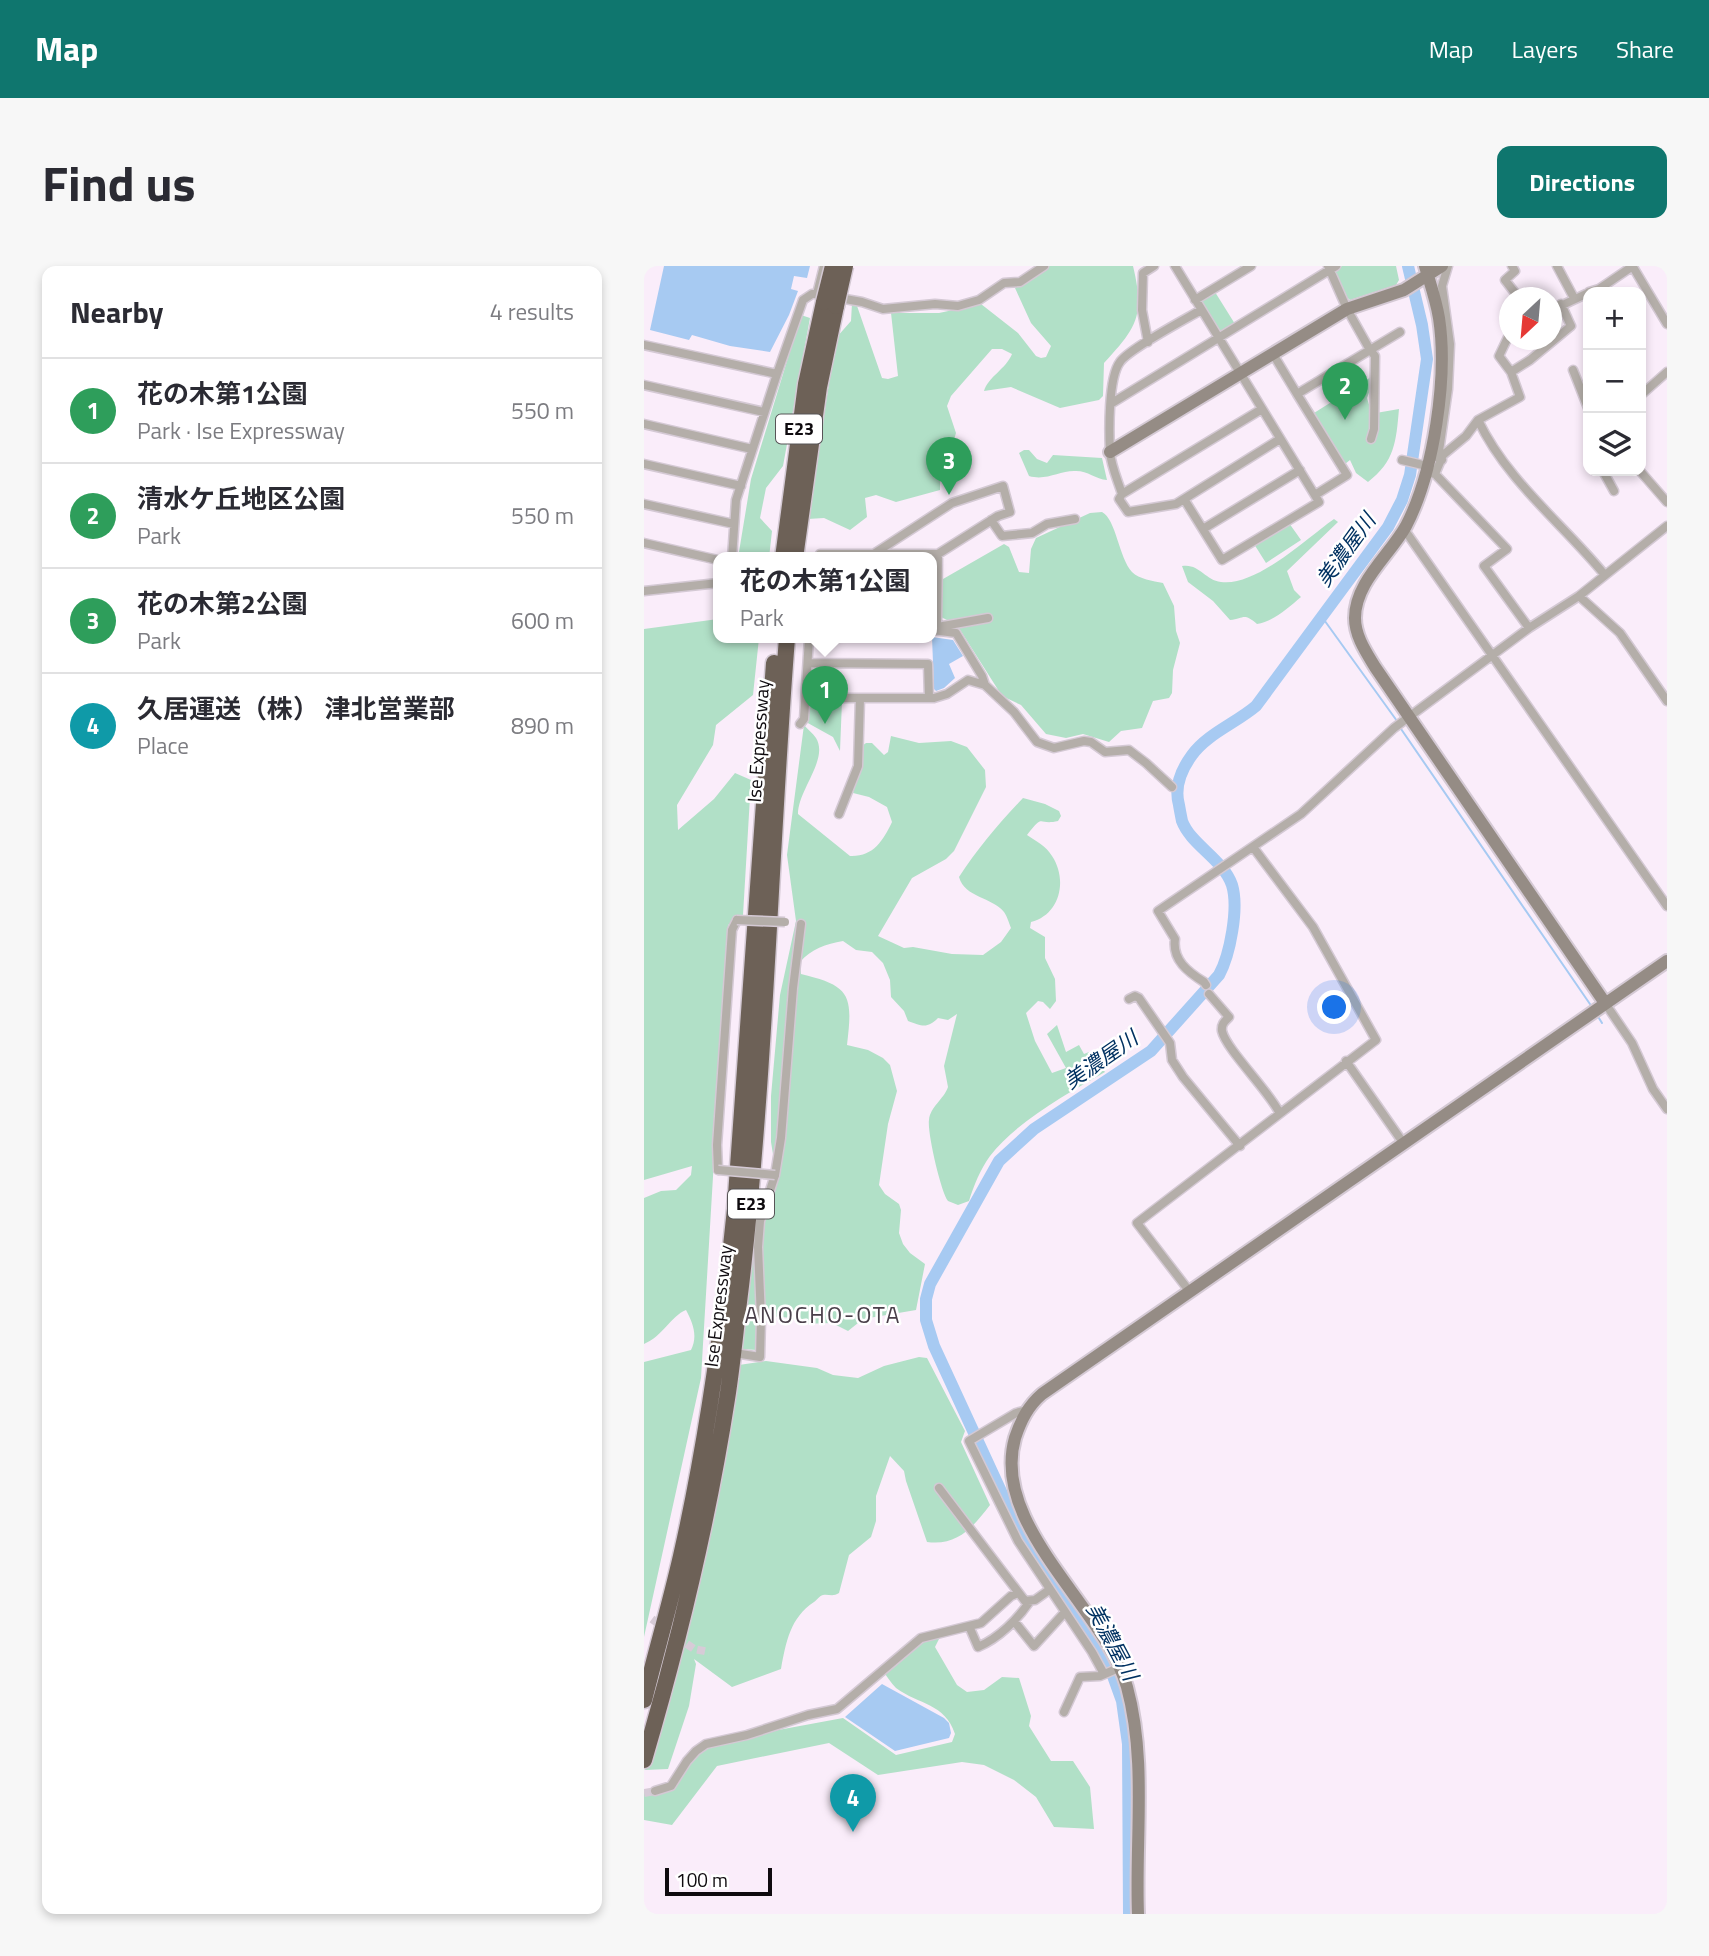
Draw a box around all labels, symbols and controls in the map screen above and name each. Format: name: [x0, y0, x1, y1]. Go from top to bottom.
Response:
text: Map: [35, 24, 98, 74]
text: Map: [1429, 31, 1474, 67]
text: Layers: [1512, 31, 1578, 67]
text: Share: [1616, 31, 1674, 67]
text: Find us: [42, 145, 196, 220]
button: Directions: [1497, 146, 1667, 218]
north arrow: [1499, 287, 1562, 350]
map controls: [1583, 287, 1646, 476]
button: +: [1583, 287, 1646, 350]
text: Nearby: [70, 289, 163, 335]
text: 4 results: [490, 294, 574, 329]
button: −: [1583, 350, 1646, 413]
pin: 2: [1322, 362, 1368, 420]
text: 花の木第1公園: [137, 374, 308, 413]
text: 1: [87, 393, 99, 428]
text: 550 m: [511, 393, 574, 428]
text: Park · Ise Expressway: [137, 413, 345, 448]
button: layers: [1583, 413, 1646, 476]
road number: E23: [776, 414, 822, 444]
pin: 3: [926, 437, 972, 495]
text: 清水ケ丘地区公園: [137, 479, 345, 518]
text: 2: [87, 498, 99, 533]
text: 550 m: [511, 498, 574, 533]
water label: 美濃屋川: [1308, 504, 1384, 593]
text: Park: [137, 518, 181, 553]
popup: [713, 552, 937, 643]
text: 花の木第1公園: [740, 561, 910, 600]
text: 花の木第2公園: [137, 584, 308, 623]
text: Park: [740, 600, 784, 635]
text: 3: [87, 603, 99, 638]
text: 600 m: [511, 603, 574, 638]
text: Park: [137, 623, 181, 658]
pin: 1: [802, 666, 848, 724]
street label: Ise Expressway: [739, 679, 776, 803]
text: 久居運送（株） 津北営業部: [137, 689, 455, 728]
text: 4: [87, 708, 99, 743]
text: 890 m: [511, 708, 574, 743]
text: Place: [137, 728, 189, 763]
your location: [1317, 990, 1351, 1024]
water label: 美濃屋川: [1057, 1021, 1146, 1096]
road number: E23: [728, 1189, 774, 1219]
street label: Ise Expressway: [696, 1243, 739, 1369]
district label: ANOCHO-OTA: [744, 1297, 902, 1332]
water label: 美濃屋川: [1079, 1597, 1148, 1688]
pin: 4: [830, 1774, 876, 1832]
scale bar: [665, 1865, 772, 1897]
text: 100 m: [676, 1865, 728, 1894]

